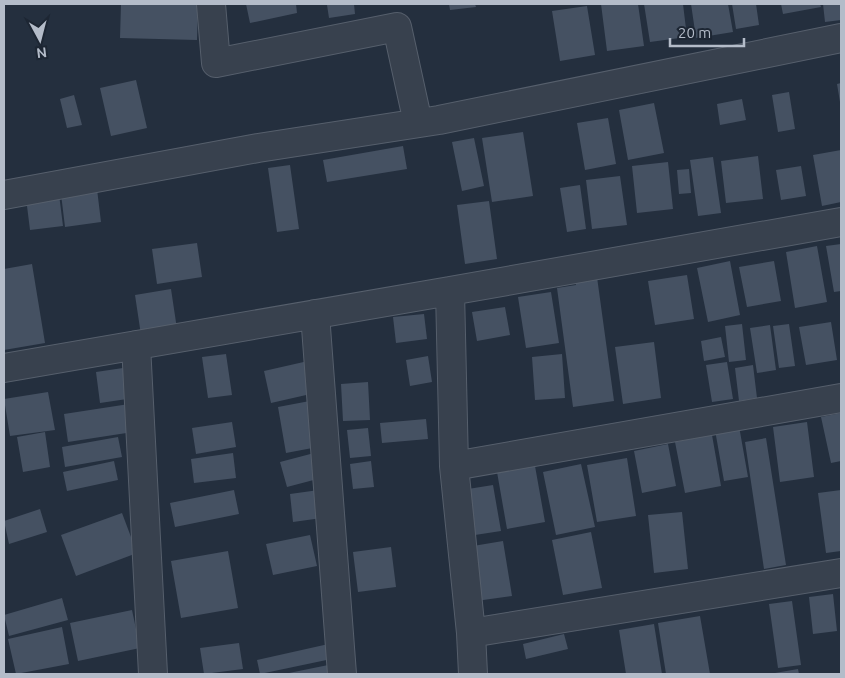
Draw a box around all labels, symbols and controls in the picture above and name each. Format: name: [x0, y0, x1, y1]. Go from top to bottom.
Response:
north arrow: [15, 15, 65, 65]
scale bar: [670, 15, 744, 47]
text: 20 m: [678, 24, 711, 41]
text: N: [35, 44, 48, 61]

